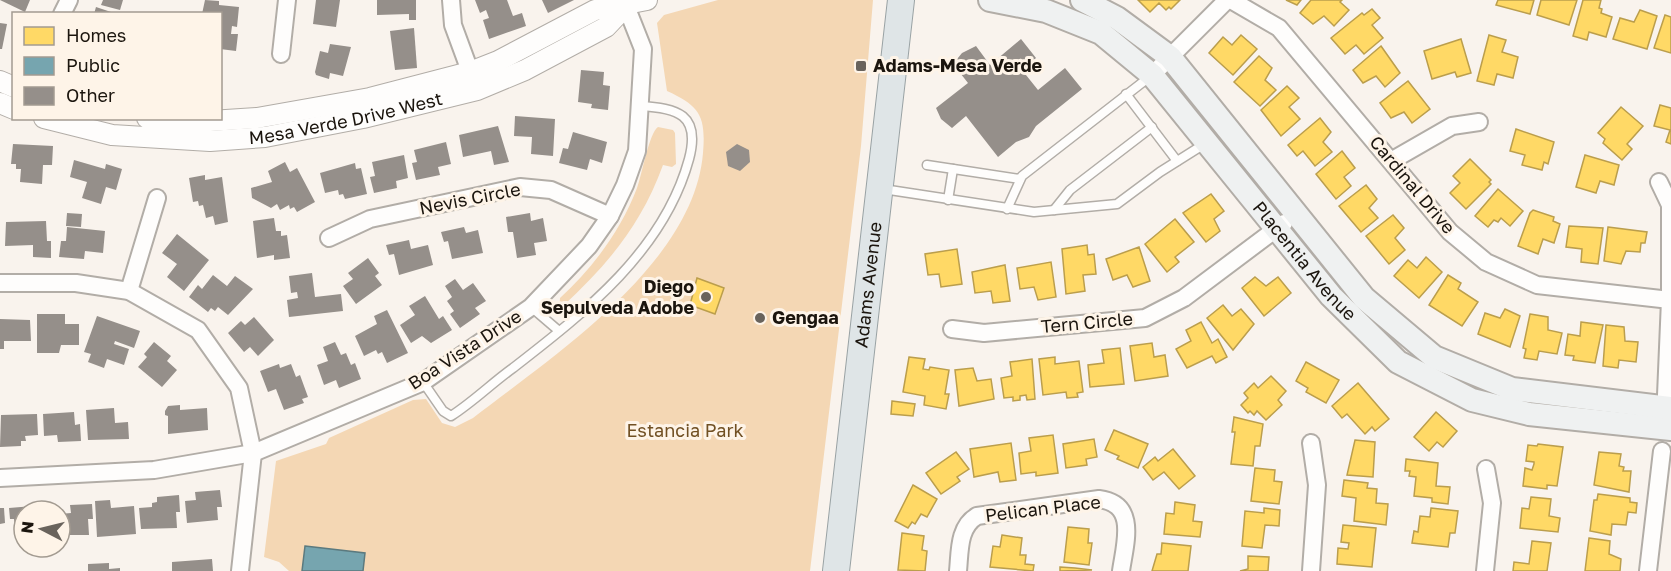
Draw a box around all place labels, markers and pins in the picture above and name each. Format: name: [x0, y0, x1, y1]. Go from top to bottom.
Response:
place label: Adams-Mesa Verde: [873, 54, 1043, 76]
marker: Adams-Mesa Verde: [854, 59, 868, 73]
place label: Diego Sepulveda Adobe: [541, 275, 694, 318]
marker: Diego Sepulveda Adobe: [699, 290, 713, 304]
place label: Gengaa: [772, 306, 839, 328]
marker: Gengaa: [753, 311, 767, 325]

